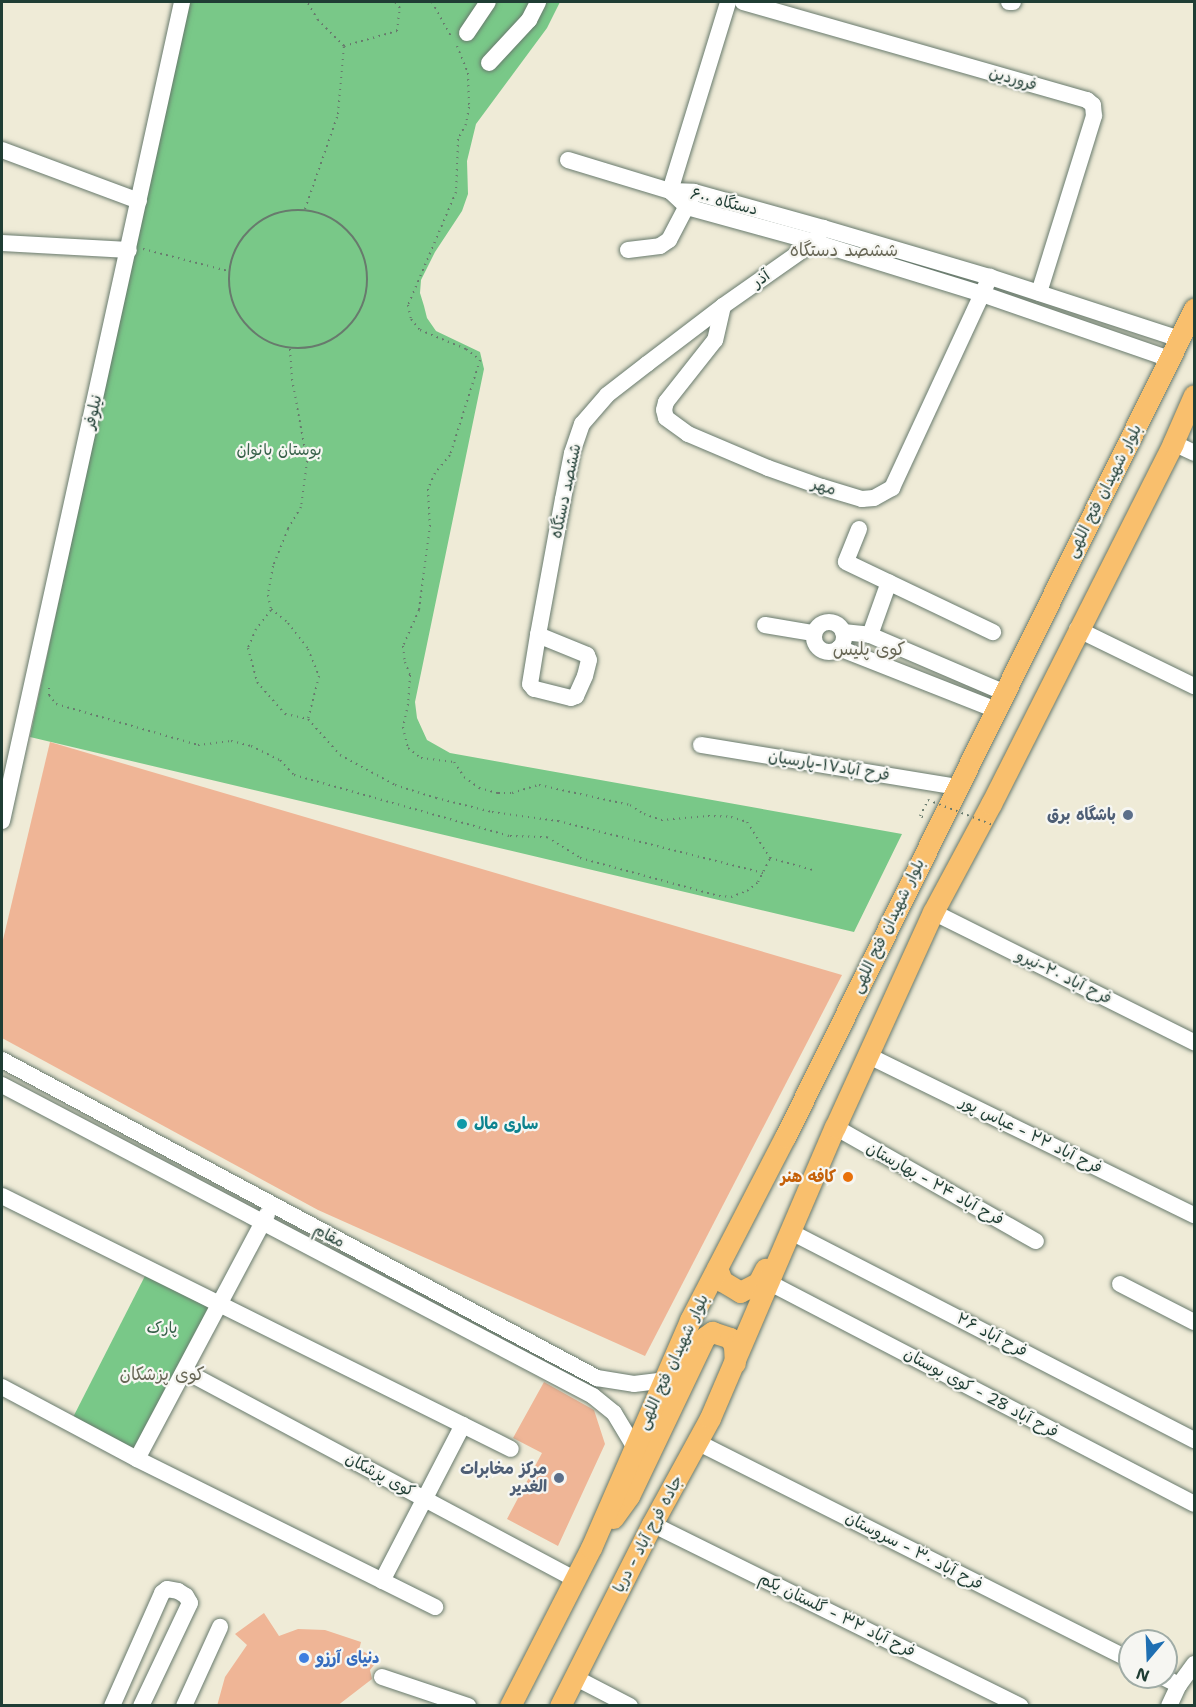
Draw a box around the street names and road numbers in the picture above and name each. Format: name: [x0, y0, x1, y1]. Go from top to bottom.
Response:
street label: فروردین: [987, 63, 1039, 95]
street label: ۶۰۰ دستگاه: [688, 184, 760, 220]
street label: آذر: [748, 266, 774, 292]
street label: نیلوفر: [80, 393, 106, 431]
street label: بلوار شهیدان فتح اللهی: [1062, 421, 1146, 561]
street label: ششصد دستگاه: [547, 442, 585, 540]
street label: مهر: [809, 474, 839, 500]
street label: فرح آباد۱۷-پارسیان: [767, 747, 891, 785]
street label: بلوار شهیدان فتح اللهی: [847, 856, 929, 996]
street label: فرح آباد ۲۰-نیرو: [1013, 946, 1115, 1008]
street label: فرح آباد ۲۲ - عباس پور: [957, 1092, 1105, 1178]
street label: فرح آباد ۲۴ - بهارستان: [863, 1138, 1007, 1230]
street label: مقام: [310, 1220, 348, 1252]
street label: بلوار شهیدان فتح اللهی: [633, 1291, 713, 1433]
street label: فرح آباد ۲۶: [953, 1309, 1031, 1361]
street label: فرح آباد 28 - کوی بوستان: [900, 1344, 1062, 1442]
street label: کوی پزشکان: [342, 1449, 418, 1501]
street label: جاده فرح آباد - دریا: [609, 1472, 687, 1596]
street label: فرح آباد ۳۰ - سروستان: [842, 1508, 986, 1594]
street label: فرح آباد ۳۲ - گلستان یکم: [756, 1569, 918, 1661]

